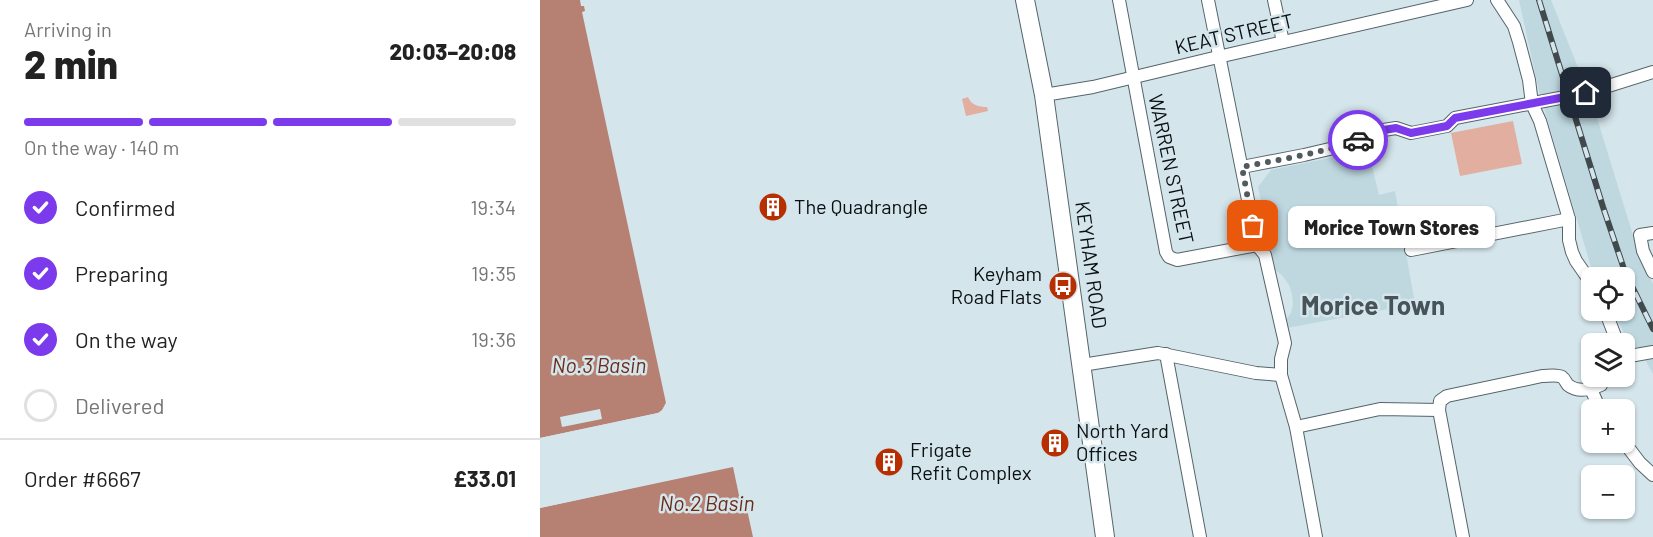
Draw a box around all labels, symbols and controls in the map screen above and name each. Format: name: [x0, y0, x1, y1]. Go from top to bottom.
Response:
street label: KEAT STREET: [1172, 8, 1295, 58]
text: Arriving in: [24, 17, 112, 41]
text: 20:03–20:08: [390, 38, 516, 64]
text: 2 min: [24, 40, 118, 87]
pin: [1560, 67, 1611, 118]
icon: home: [1569, 76, 1602, 109]
street label: WARREN STREET: [1144, 92, 1200, 246]
courier: [1328, 110, 1388, 170]
icon: car: [1342, 124, 1375, 157]
text: On the way · 140 m: [24, 135, 179, 159]
icon: check: [24, 191, 57, 224]
building icon: The Quadrangle: [757, 191, 789, 223]
text: Confirmed: [75, 194, 175, 220]
place label: The Quadrangle: [794, 194, 928, 218]
text: 19:34: [470, 195, 516, 219]
street label: KEYHAM ROAD: [1071, 200, 1113, 330]
pin: [1227, 200, 1278, 251]
callout: Morice Town Stores: [1289, 205, 1496, 247]
icon: bag: [1236, 209, 1269, 242]
text: Morice Town Stores: [1304, 215, 1479, 239]
icon: check: [24, 257, 57, 290]
text: Preparing: [75, 260, 168, 286]
text: 19:35: [471, 261, 516, 285]
place label: Keyham Road Flats: [951, 261, 1042, 308]
map controls: [1581, 267, 1635, 519]
button: locate: [1581, 267, 1635, 321]
bus stop icon: Keyham Road Flats: [1047, 270, 1079, 302]
district label: Morice Town: [1301, 289, 1445, 320]
icon: check: [24, 323, 57, 356]
text: On the way: [75, 326, 178, 352]
text: 19:36: [471, 327, 516, 351]
button: layers: [1581, 333, 1635, 387]
water label: No.3 Basin: [552, 352, 646, 377]
text: Delivered: [75, 392, 164, 418]
button: +: [1581, 399, 1635, 453]
place label: North Yard Offices: [1076, 418, 1169, 465]
building icon: North Yard Offices: [1039, 427, 1071, 459]
place label: Frigate Refit Complex: [910, 437, 1032, 484]
building icon: Frigate Refit Complex: [873, 446, 905, 478]
text: Order #6667: [24, 465, 141, 491]
text: £33.01: [453, 465, 516, 491]
button: −: [1581, 465, 1635, 519]
water label: No.2 Basin: [660, 490, 754, 515]

